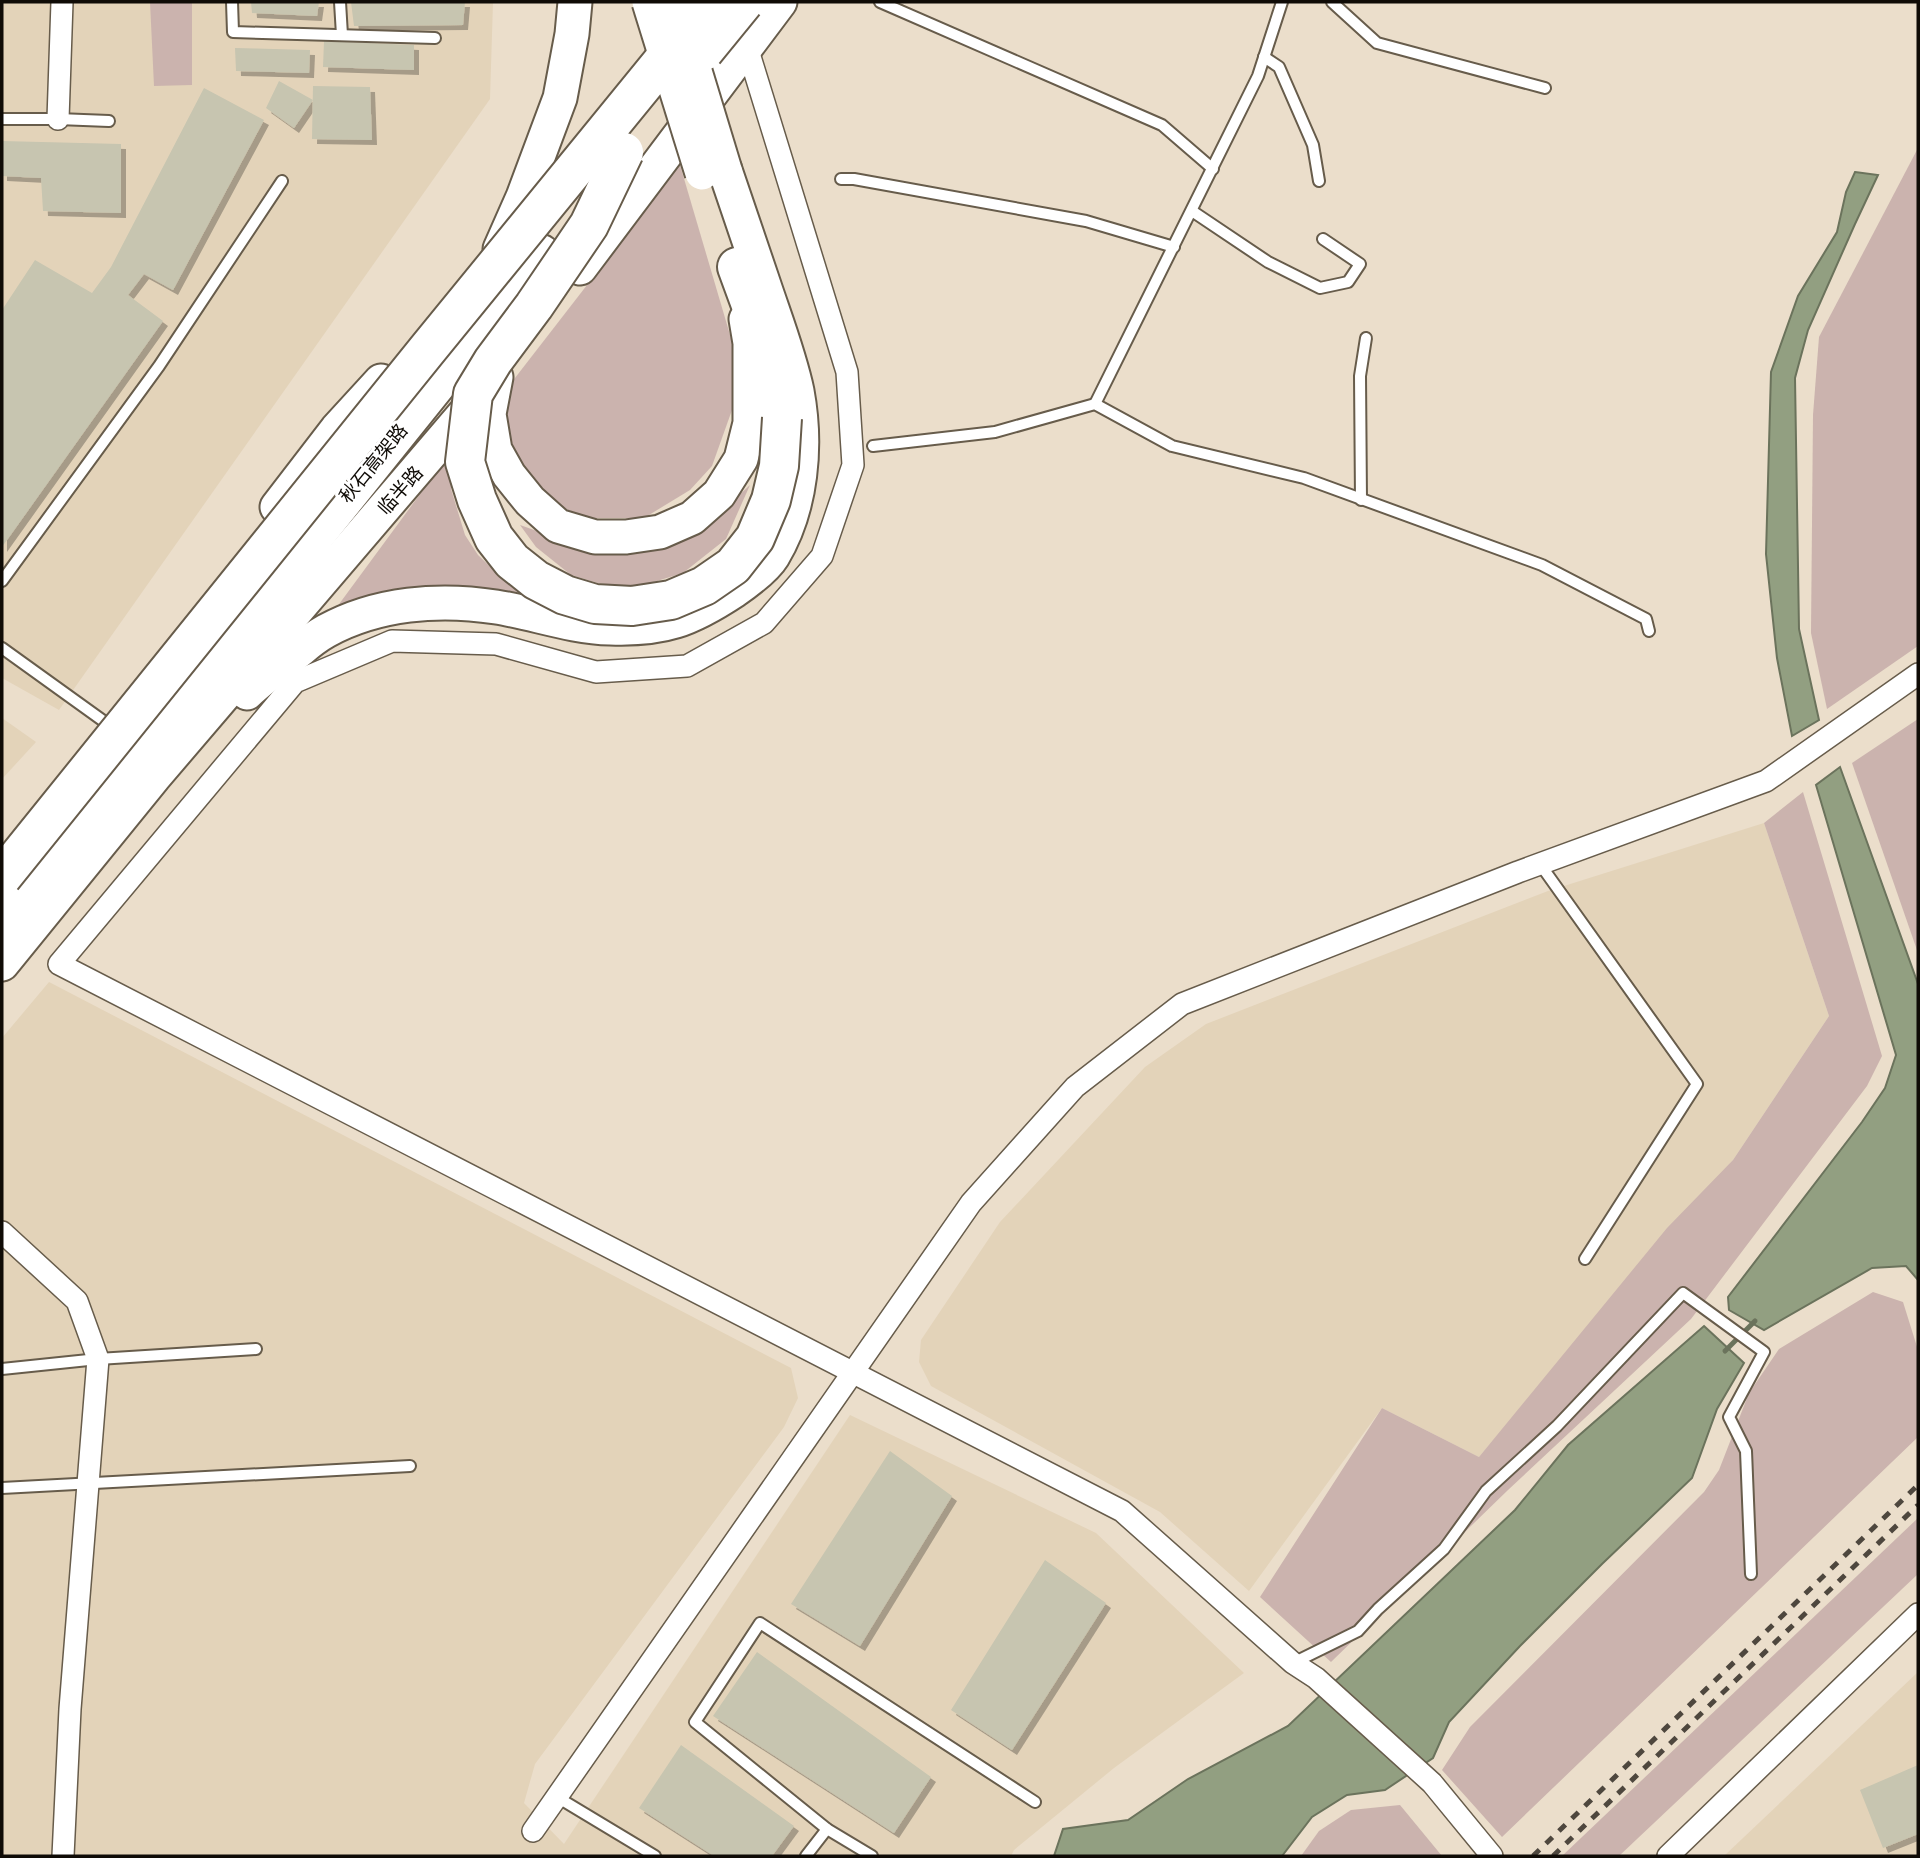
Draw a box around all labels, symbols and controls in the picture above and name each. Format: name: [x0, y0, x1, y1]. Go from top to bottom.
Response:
street label: 秋石高架路: [335, 419, 412, 507]
street label: 临半路: [373, 461, 428, 519]

